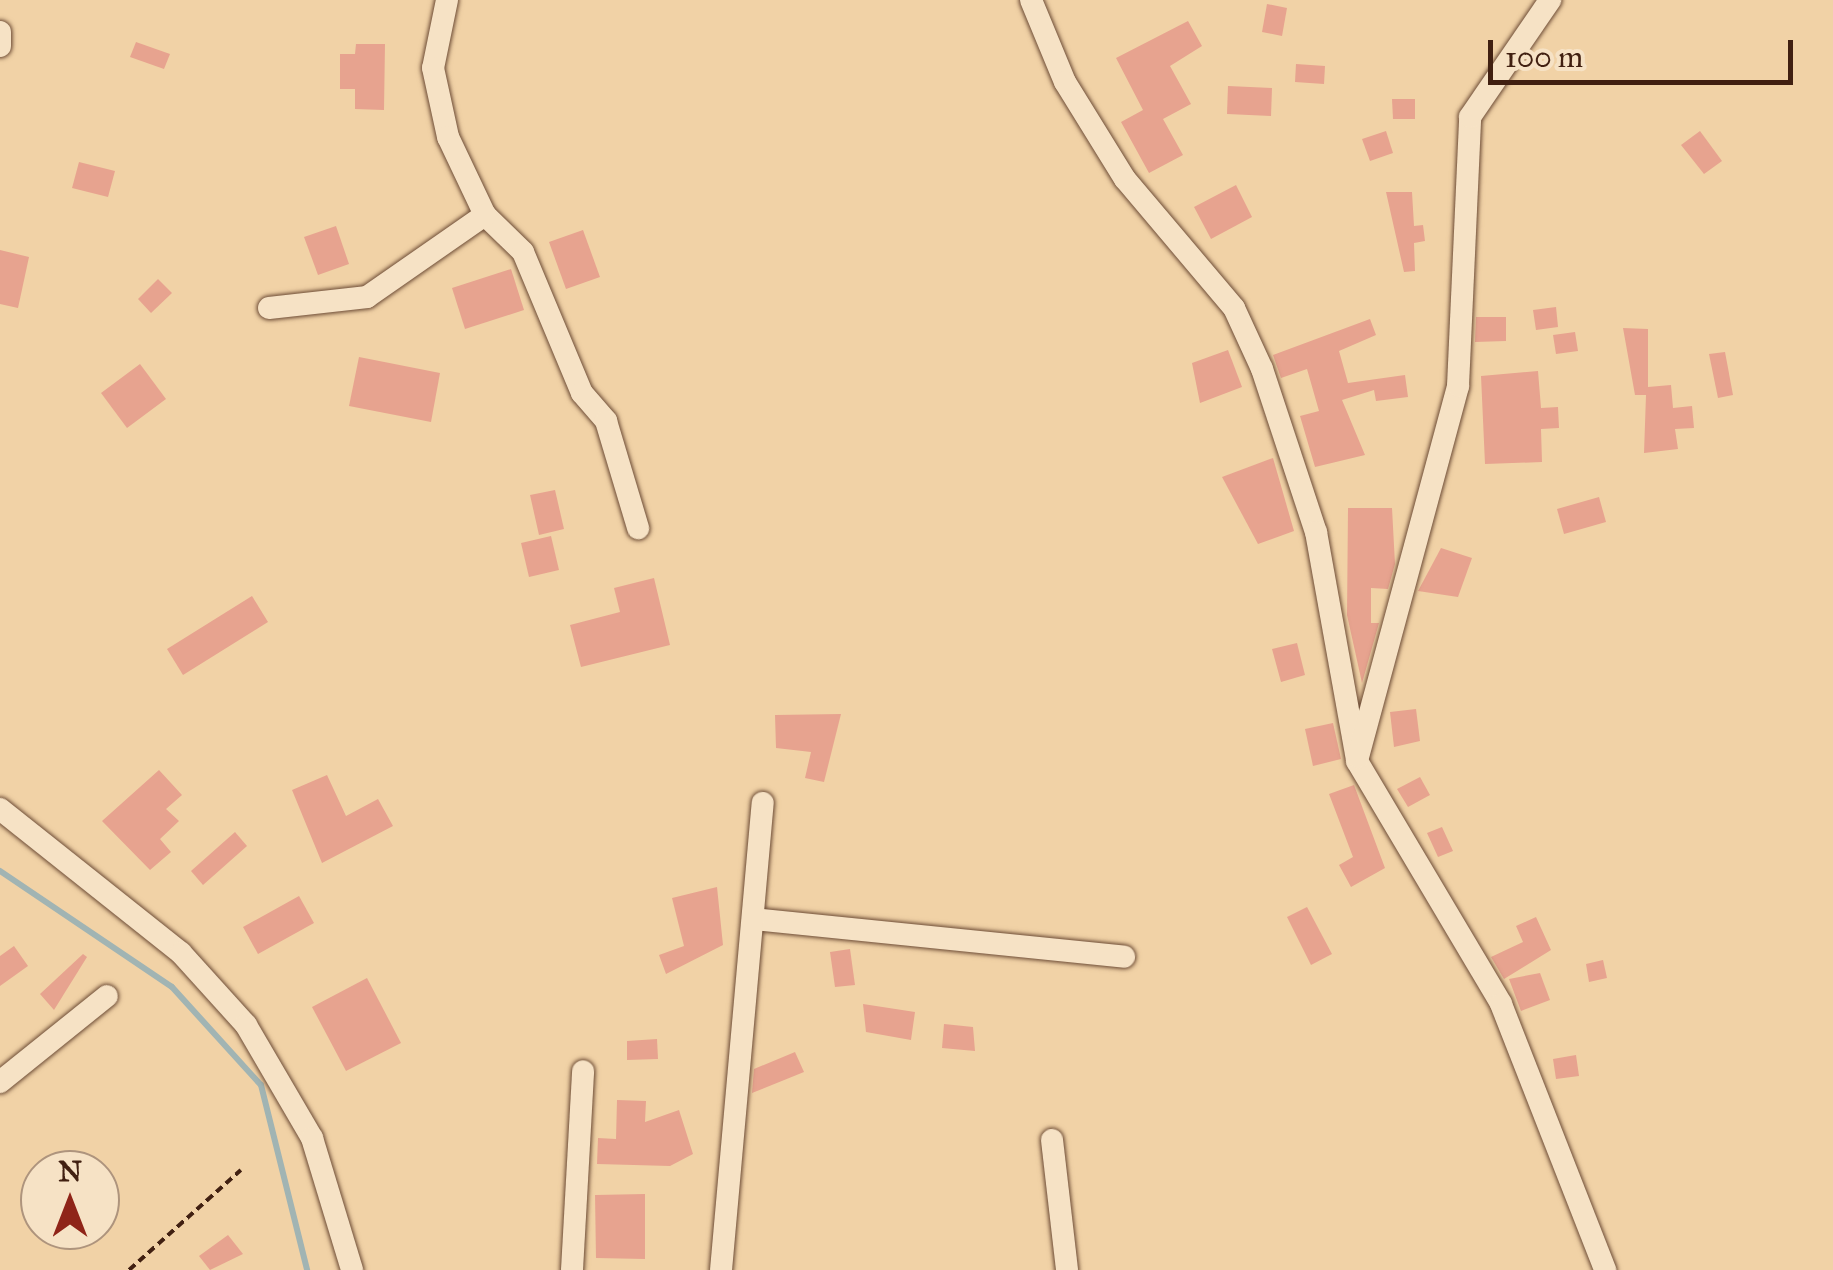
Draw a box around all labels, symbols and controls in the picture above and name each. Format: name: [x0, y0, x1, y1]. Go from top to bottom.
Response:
scale bar: [1493, 20, 1798, 82]
text: 100 m: [1505, 39, 1583, 75]
north arrow: [20, 1150, 120, 1250]
text: N: [58, 1154, 82, 1189]

